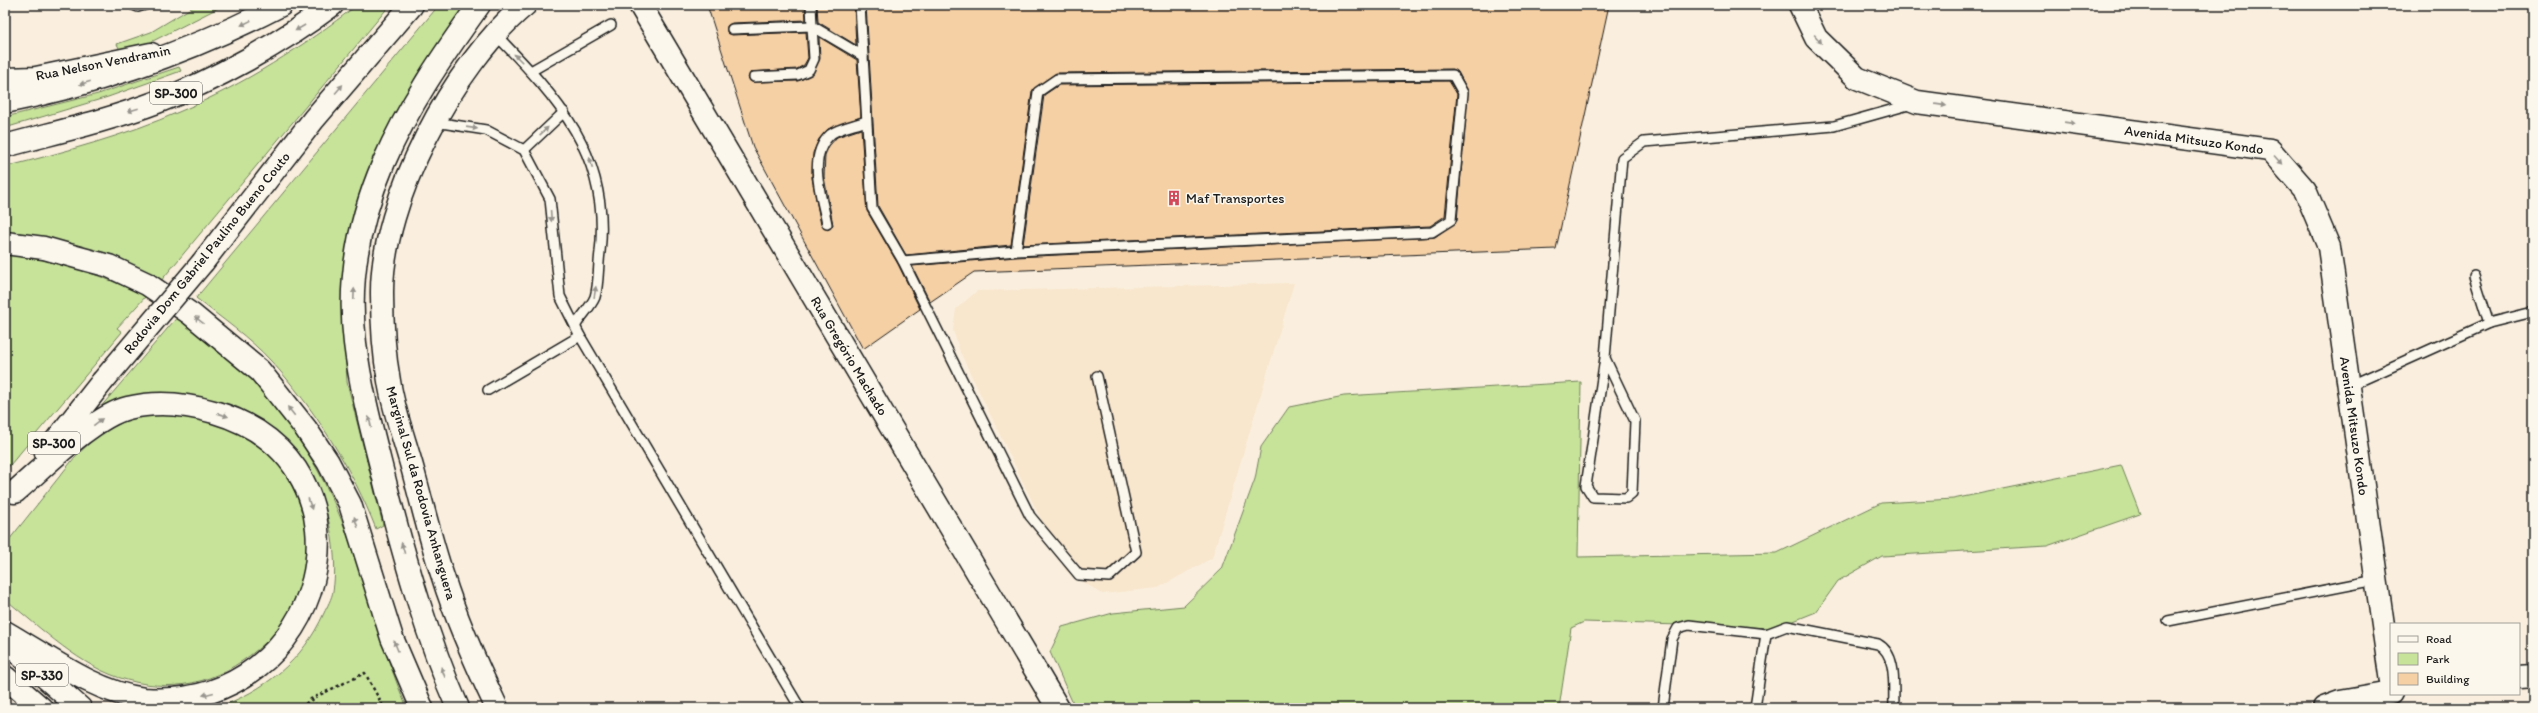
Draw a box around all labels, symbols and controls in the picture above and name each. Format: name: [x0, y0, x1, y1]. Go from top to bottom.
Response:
one-way arrow: [240, 20, 252, 26]
one-way arrow: [294, 24, 306, 31]
one-way arrow: [1814, 34, 1822, 44]
street label: Rua Nelson Vendramin: [34, 42, 172, 84]
one-way arrow: [513, 53, 523, 62]
one-way arrow: [79, 80, 91, 86]
road number: SP-300: [150, 82, 202, 104]
one-way arrow: [335, 84, 344, 94]
one-way arrow: [1935, 102, 1947, 108]
one-way arrow: [127, 107, 139, 113]
one-way arrow: [2064, 120, 2076, 126]
street label: Avenida Mitsuzo Kondo: [2123, 122, 2265, 158]
one-way arrow: [466, 125, 479, 131]
one-way arrow: [539, 126, 549, 136]
street label: Rodovia Dom Gabriel Paulino Bueno Couto: [120, 149, 294, 357]
one-way arrow: [2273, 155, 2282, 164]
one-way arrow: [588, 157, 594, 169]
building icon: Maf Transportes: [1165, 189, 1183, 207]
place label: Maf Transportes: [1186, 190, 1285, 207]
one-way arrow: [548, 210, 555, 222]
one-way arrow: [592, 285, 598, 298]
one-way arrow: [351, 287, 357, 300]
street label: Rua Gregório Machado: [807, 293, 891, 419]
one-way arrow: [194, 316, 205, 324]
street label: Avenida Mitsuzo Kondo: [2336, 355, 2372, 497]
street label: Marginal Sul da Rodovia Anhanguera: [382, 384, 460, 603]
one-way arrow: [287, 405, 296, 416]
one-way arrow: [217, 412, 229, 418]
one-way arrow: [367, 416, 373, 428]
one-way arrow: [93, 418, 103, 426]
road number: SP-300: [28, 432, 80, 454]
one-way arrow: [308, 499, 314, 511]
one-way arrow: [353, 516, 359, 528]
one-way arrow: [400, 542, 406, 554]
legend: [2390, 623, 2520, 695]
text: Road: [2426, 632, 2452, 646]
one-way arrow: [393, 641, 399, 652]
text: Park: [2426, 652, 2450, 666]
road number: SP-330: [16, 664, 68, 686]
one-way arrow: [439, 665, 445, 677]
text: Building: [2426, 672, 2470, 686]
one-way arrow: [202, 691, 214, 697]

